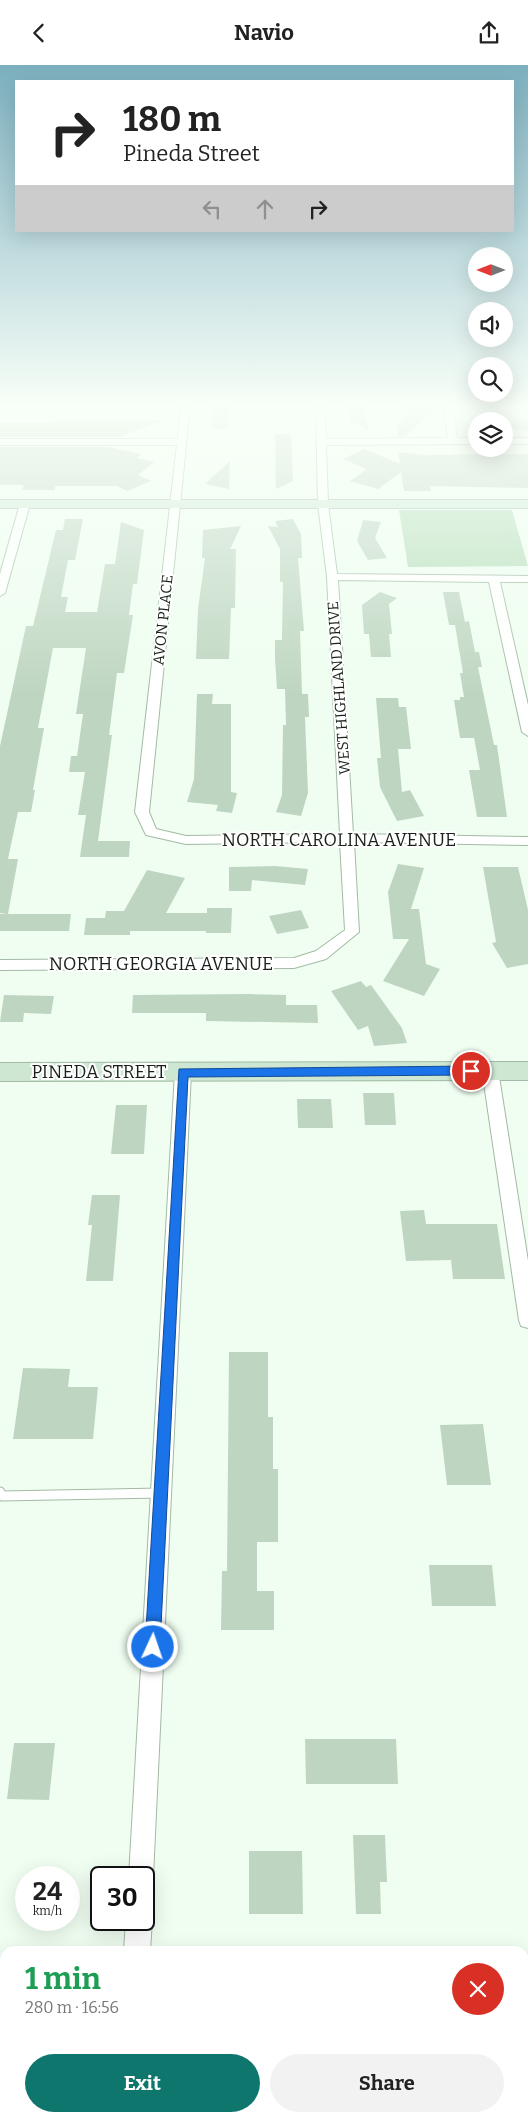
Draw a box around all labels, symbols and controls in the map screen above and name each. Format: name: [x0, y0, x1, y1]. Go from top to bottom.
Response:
icon: back: [25, 19, 53, 47]
text: Navio: [234, 19, 294, 46]
icon: share: [475, 19, 503, 47]
text: 180 m: [123, 98, 221, 140]
icon: right: [40, 100, 105, 165]
text: Pineda Street: [123, 140, 260, 167]
icon: left: [198, 195, 226, 223]
icon: ahead: [251, 195, 279, 223]
icon: right: [304, 195, 332, 223]
north arrow: [468, 247, 512, 293]
map controls: [468, 247, 513, 457]
button: sound: [468, 302, 513, 347]
button: search: [468, 357, 513, 402]
button: layers: [468, 412, 513, 457]
street label: AVON PLACE: [149, 574, 177, 666]
street label: WEST HIGHLAND DRIVE: [324, 601, 354, 775]
street label: NORTH CAROLINA AVENUE: [222, 829, 456, 851]
street label: NORTH GEORGIA AVENUE: [49, 953, 273, 975]
pin: [450, 1050, 492, 1092]
icon: arrive: [457, 1057, 485, 1085]
street label: PINEDA STREET: [31, 1061, 167, 1083]
position arrow: [126, 1620, 178, 1672]
speed limit sign: 30: [90, 1866, 155, 1931]
text: 24: [33, 1877, 62, 1907]
text: km/h: [33, 1904, 62, 1918]
text: 1 min: [25, 1961, 101, 1997]
button: close: [452, 1963, 504, 2015]
text: 280 m · 16:56: [25, 1998, 119, 2017]
button: Exit: [25, 2054, 260, 2112]
button: Share: [270, 2054, 504, 2112]

